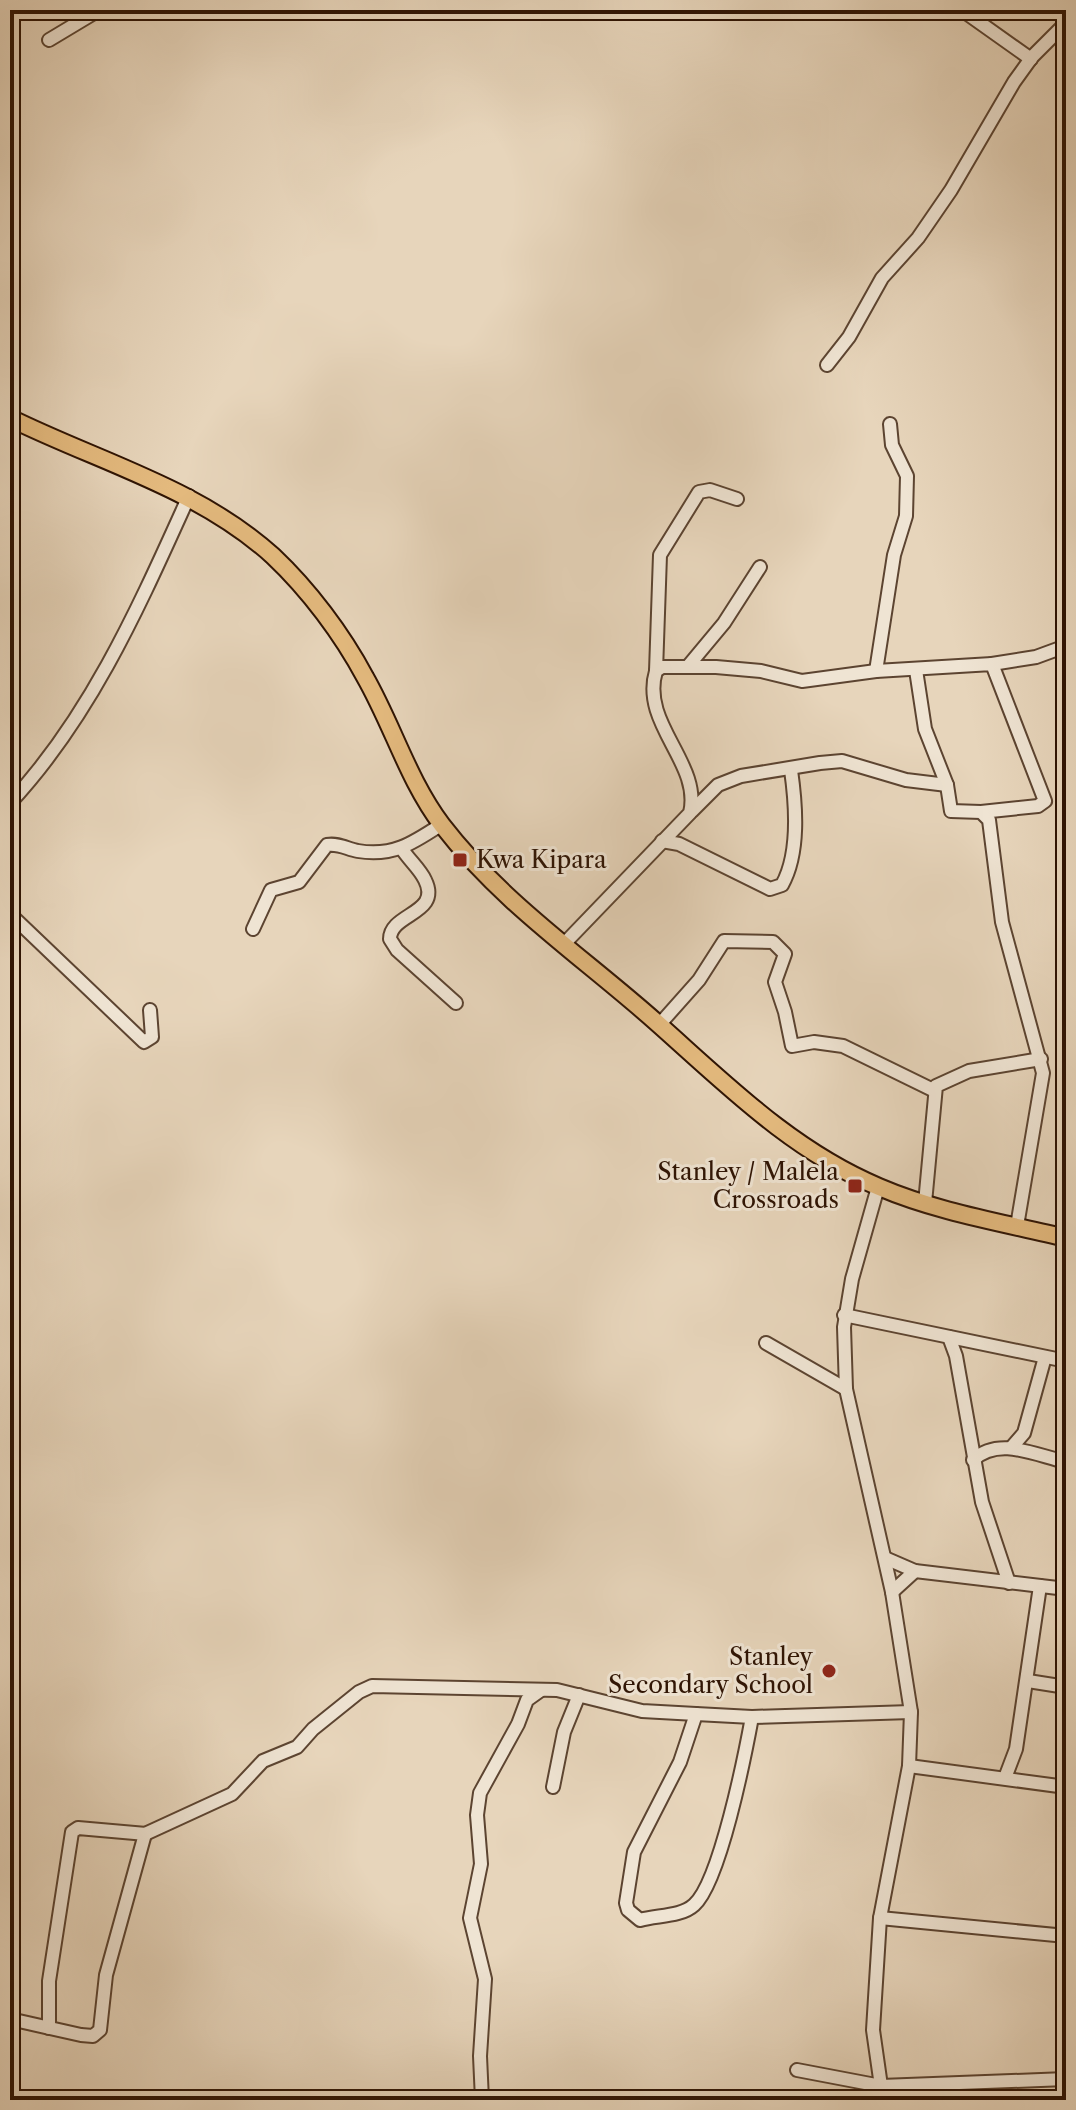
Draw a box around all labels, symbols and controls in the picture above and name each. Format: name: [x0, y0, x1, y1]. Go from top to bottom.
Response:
place label: Kwa Kipara: [476, 845, 607, 874]
marker: Kwa Kipara: [451, 851, 469, 869]
place label: Stanley / Malela Crossroads: [657, 1157, 839, 1214]
marker: Stanley / Malela Crossroads: [846, 1177, 864, 1195]
place label: Stanley Secondary School: [608, 1642, 814, 1699]
marker: Stanley Secondary School: [820, 1662, 838, 1680]

